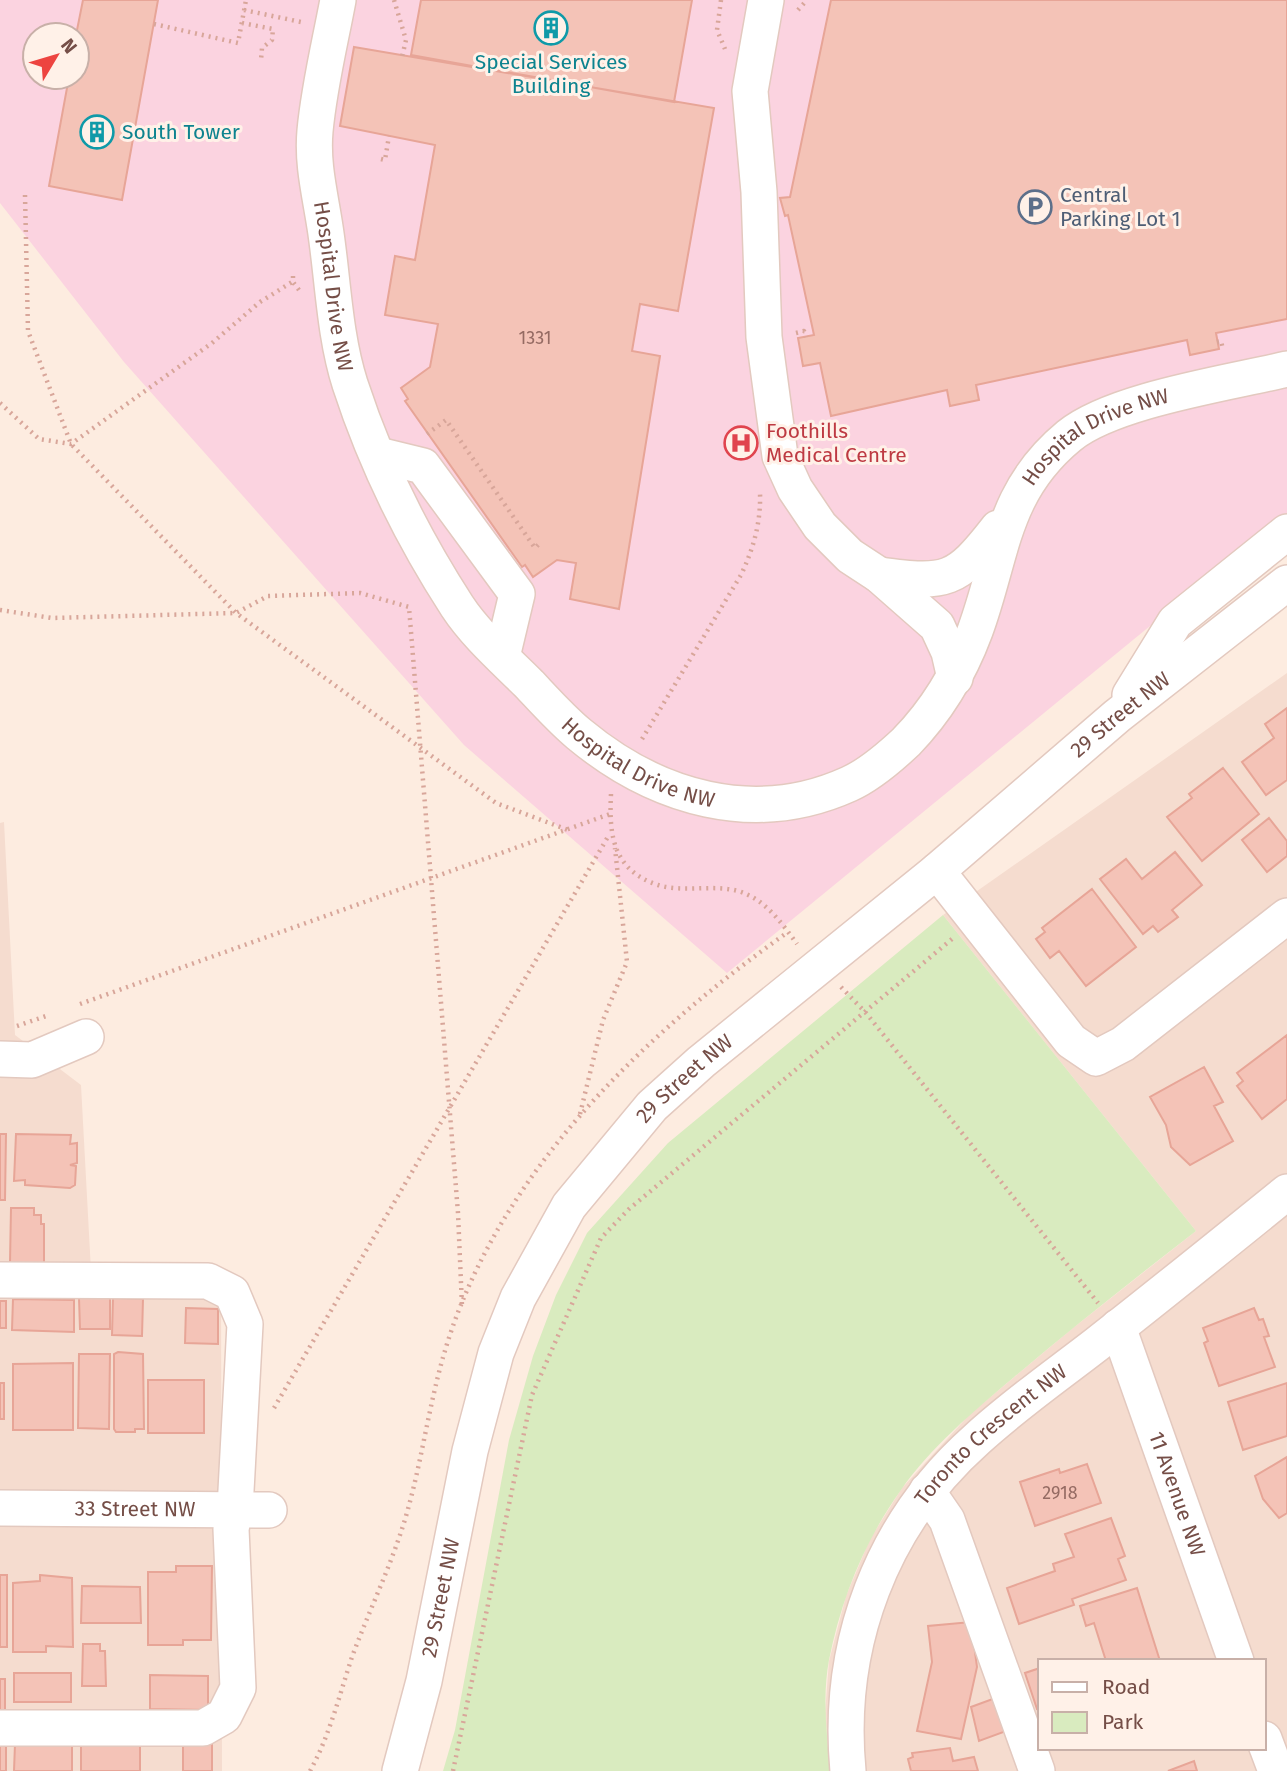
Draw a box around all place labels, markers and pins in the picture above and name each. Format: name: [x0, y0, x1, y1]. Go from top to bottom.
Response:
building icon: Special Services Building: [532, 9, 570, 47]
place label: Special Services Building: [475, 49, 627, 99]
building icon: South Tower: [78, 113, 116, 151]
place label: South Tower: [122, 119, 240, 145]
place label: Central Parking Lot 1: [1060, 182, 1180, 232]
parking icon: Central Parking Lot 1: [1016, 188, 1054, 226]
place label: Foothills Medical Centre: [766, 418, 907, 468]
hospital icon: Foothills Medical Centre: [722, 424, 760, 462]

